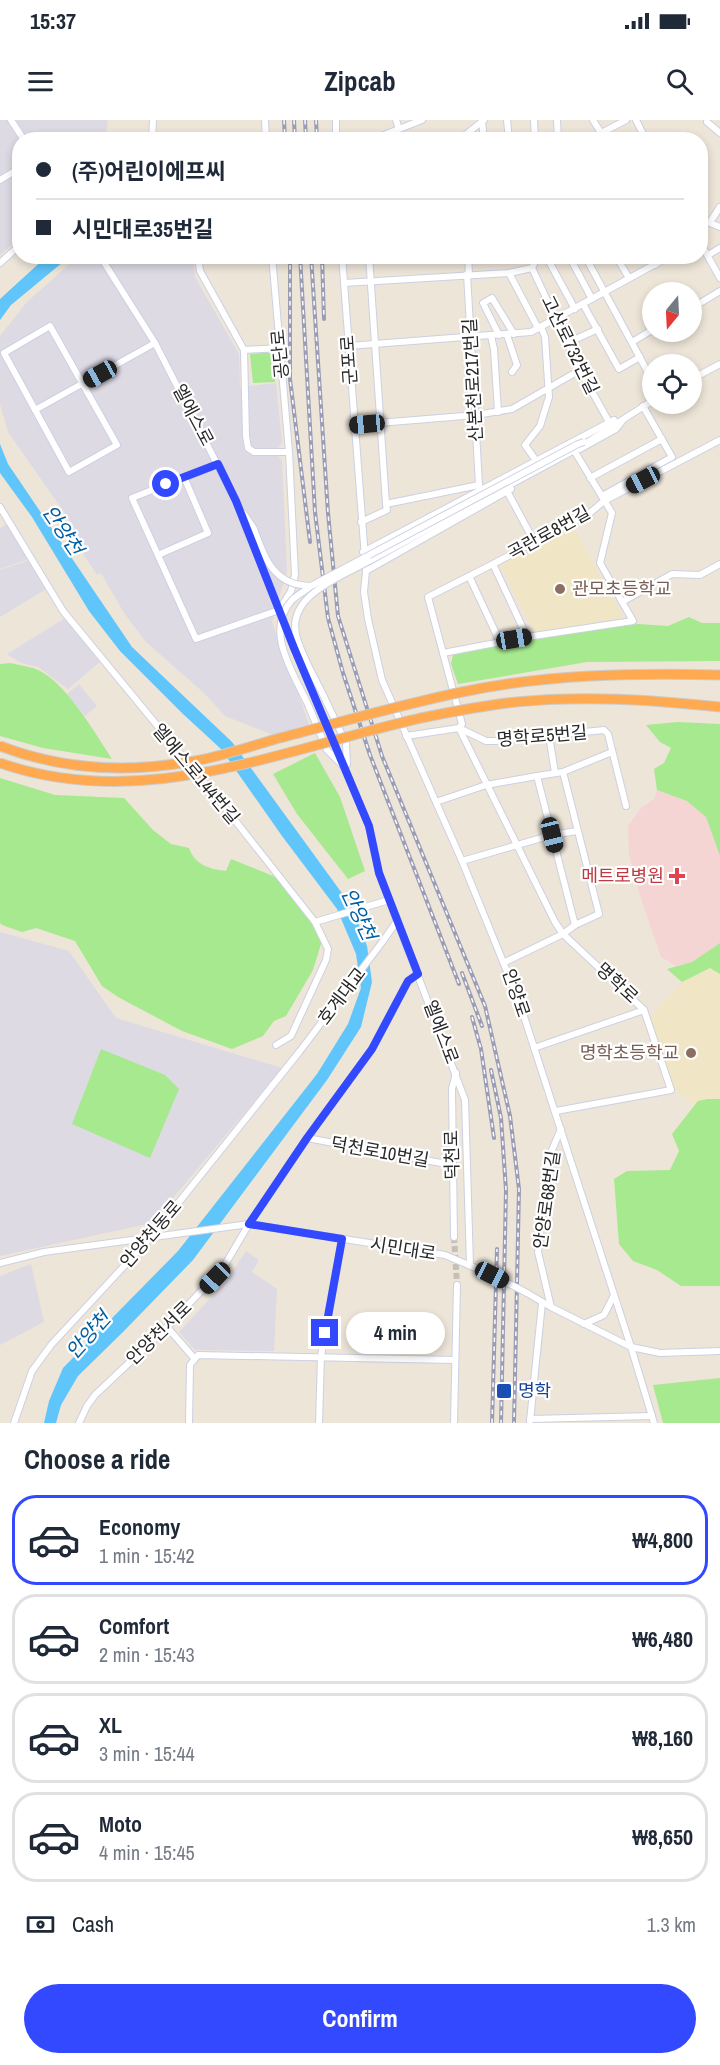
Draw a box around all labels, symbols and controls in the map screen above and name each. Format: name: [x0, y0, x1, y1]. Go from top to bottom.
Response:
text: 15:37: [30, 6, 76, 36]
text: Zipcab: [324, 63, 396, 99]
icon: menu: [24, 65, 57, 98]
icon: search: [663, 65, 696, 98]
text: (주)어린이에프씨: [72, 156, 226, 186]
text: 시민대로35번길: [72, 214, 214, 244]
north arrow: [642, 282, 702, 342]
map controls: [642, 282, 702, 414]
street label: 고산로732번길: [536, 291, 605, 399]
street label: 산본천로217번길: [457, 317, 488, 443]
street label: 공단로: [265, 328, 294, 380]
street label: 군포로: [334, 334, 363, 386]
button: locate: [642, 354, 702, 414]
car: [80, 357, 120, 391]
street label: 엘에스로: [167, 380, 220, 450]
car: [348, 413, 386, 435]
car: [623, 464, 663, 496]
route start: [152, 470, 179, 497]
water label: 안양천: [37, 499, 91, 562]
street label: 곡란로8번길: [503, 500, 595, 566]
place label: 관모초등학교: [572, 576, 671, 601]
marker: 관모초등학교: [553, 582, 567, 596]
car: [495, 627, 533, 651]
street label: 엘에스로144번길: [147, 718, 246, 829]
street label: 명학로5번길: [496, 719, 588, 752]
car: [539, 815, 565, 855]
place label: 메트로병원: [581, 863, 664, 888]
marker: 메트로병원: [668, 867, 686, 885]
water label: 안양천: [336, 883, 384, 947]
street label: 명학로: [591, 957, 644, 1009]
street label: 호계대교: [312, 962, 372, 1030]
street label: 안양로: [497, 965, 536, 1020]
street label: 엘에스로: [418, 996, 465, 1067]
place label: 명학초등학교: [580, 1040, 679, 1065]
marker: 명학초등학교: [684, 1046, 698, 1060]
street label: 덕천로: [439, 1130, 464, 1180]
street label: 덕천로10번길: [329, 1131, 431, 1172]
street label: 안양로68번길: [527, 1149, 566, 1251]
street label: 안양천동로: [114, 1194, 187, 1273]
street label: 시민대로: [368, 1231, 438, 1266]
car: [196, 1259, 234, 1297]
car: [472, 1259, 512, 1291]
street label: 안양천서로: [120, 1295, 197, 1370]
water label: 안양천: [59, 1303, 118, 1364]
callout: 4 min: [346, 1312, 445, 1354]
route end: [311, 1319, 338, 1346]
text: 4 min: [374, 1319, 417, 1346]
place label: 명학: [518, 1378, 551, 1403]
marker: 명학: [495, 1382, 513, 1400]
text: Choose a ride: [24, 1441, 170, 1477]
text: Economy: [99, 1512, 180, 1542]
icon: car: [27, 1513, 81, 1567]
text: ₩4,800: [632, 1525, 693, 1555]
text: 1 min · 15:42: [99, 1542, 195, 1569]
text: Comfort: [99, 1611, 169, 1641]
icon: car: [27, 1612, 81, 1666]
text: ₩6,480: [632, 1624, 693, 1654]
text: 2 min · 15:43: [99, 1641, 195, 1668]
text: XL: [99, 1710, 122, 1740]
icon: car: [27, 1711, 81, 1765]
text: ₩8,160: [632, 1723, 693, 1753]
text: 3 min · 15:44: [99, 1740, 195, 1767]
text: Moto: [99, 1809, 142, 1839]
icon: car: [27, 1810, 81, 1864]
text: ₩8,650: [632, 1822, 693, 1852]
text: 4 min · 15:45: [99, 1839, 195, 1866]
icon: cash: [24, 1908, 57, 1941]
text: Cash: [72, 1909, 114, 1939]
text: 1.3 km: [647, 1911, 696, 1938]
button: Confirm: [24, 1984, 696, 2053]

